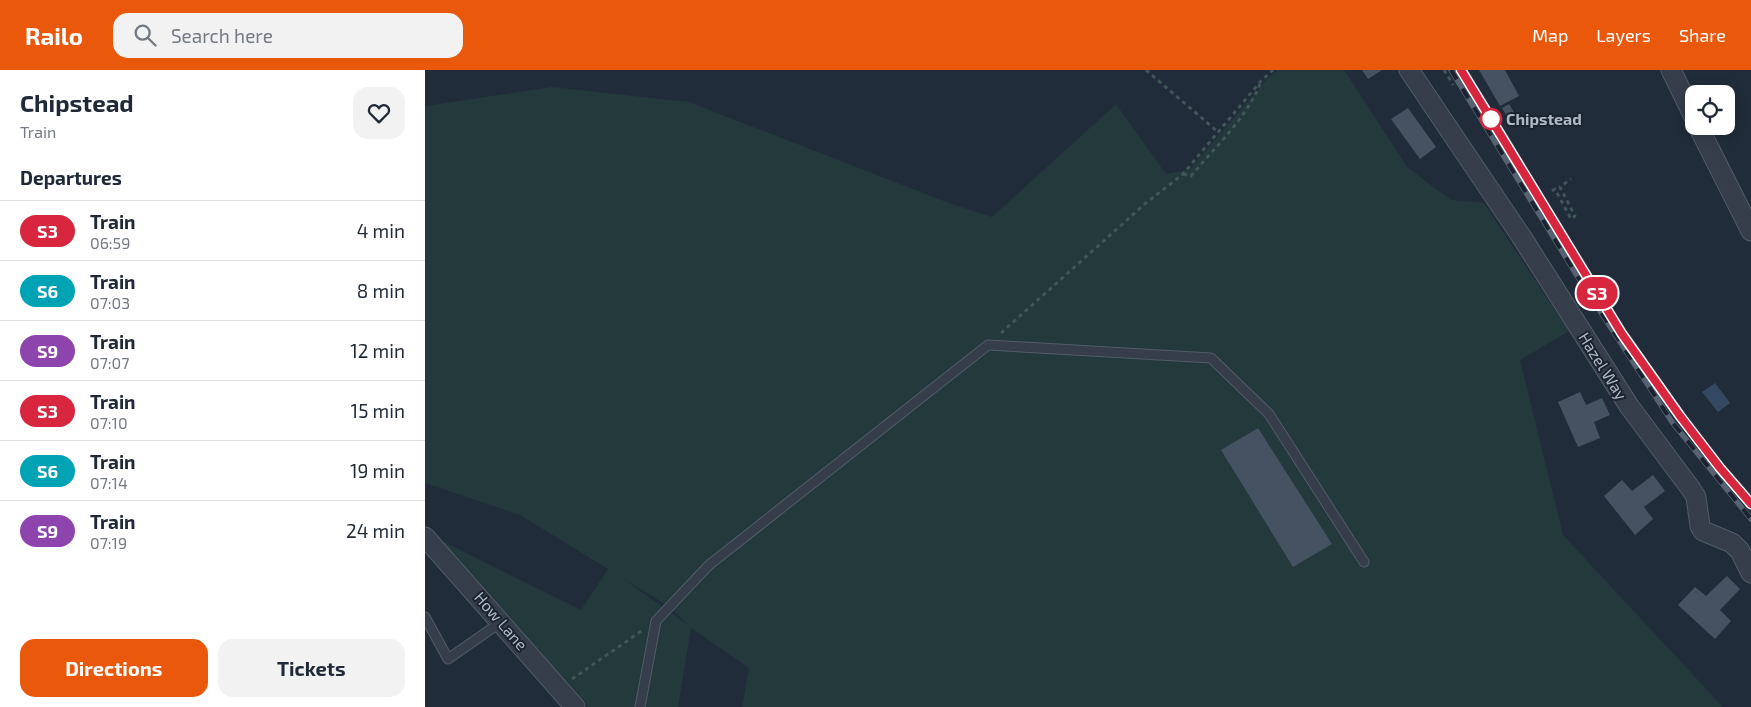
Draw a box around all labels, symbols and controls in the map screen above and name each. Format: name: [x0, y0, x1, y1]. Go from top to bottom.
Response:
search box: [113, 13, 463, 58]
text: Railo: [25, 21, 83, 50]
icon: search: [131, 21, 159, 49]
text: Search here: [171, 24, 273, 47]
text: Map: [1532, 24, 1568, 46]
text: Layers: [1596, 24, 1651, 46]
text: Share: [1679, 24, 1726, 46]
map controls: [1685, 85, 1735, 135]
button: locate: [1685, 85, 1735, 135]
button: heart: [353, 87, 405, 139]
text: Chipstead: [20, 88, 134, 117]
marker: Chipstead: [1480, 108, 1502, 130]
place label: Chipstead: [1506, 109, 1582, 128]
text: Train: [20, 122, 56, 141]
text: Departures: [20, 166, 122, 189]
text: Train: [90, 210, 136, 233]
text: 4 min: [357, 219, 405, 242]
text: S3: [37, 220, 58, 242]
text: 06:59: [90, 233, 130, 252]
text: Train: [90, 270, 136, 293]
line badge: S3: [1575, 277, 1619, 309]
text: 8 min: [357, 279, 405, 302]
text: S6: [37, 280, 58, 302]
text: S3: [1587, 282, 1607, 304]
text: 07:03: [90, 293, 130, 312]
street label: Hazel Way: [1575, 328, 1632, 404]
text: Train: [90, 330, 136, 353]
text: 12 min: [350, 339, 405, 362]
text: S9: [37, 340, 58, 362]
text: 07:07: [90, 353, 129, 372]
text: Train: [90, 390, 136, 413]
text: 15 min: [351, 399, 405, 422]
text: S3: [37, 400, 58, 422]
text: 07:10: [90, 413, 128, 432]
text: Train: [90, 450, 136, 473]
text: 19 min: [350, 459, 405, 482]
text: S6: [37, 460, 58, 482]
text: 07:14: [90, 473, 128, 492]
text: Train: [90, 510, 136, 533]
text: 24 min: [346, 519, 405, 542]
text: S9: [37, 520, 58, 542]
text: 07:19: [90, 533, 127, 552]
street label: How Lane: [471, 588, 532, 654]
button: Directions: [20, 639, 208, 697]
button: Tickets: [218, 639, 405, 697]

